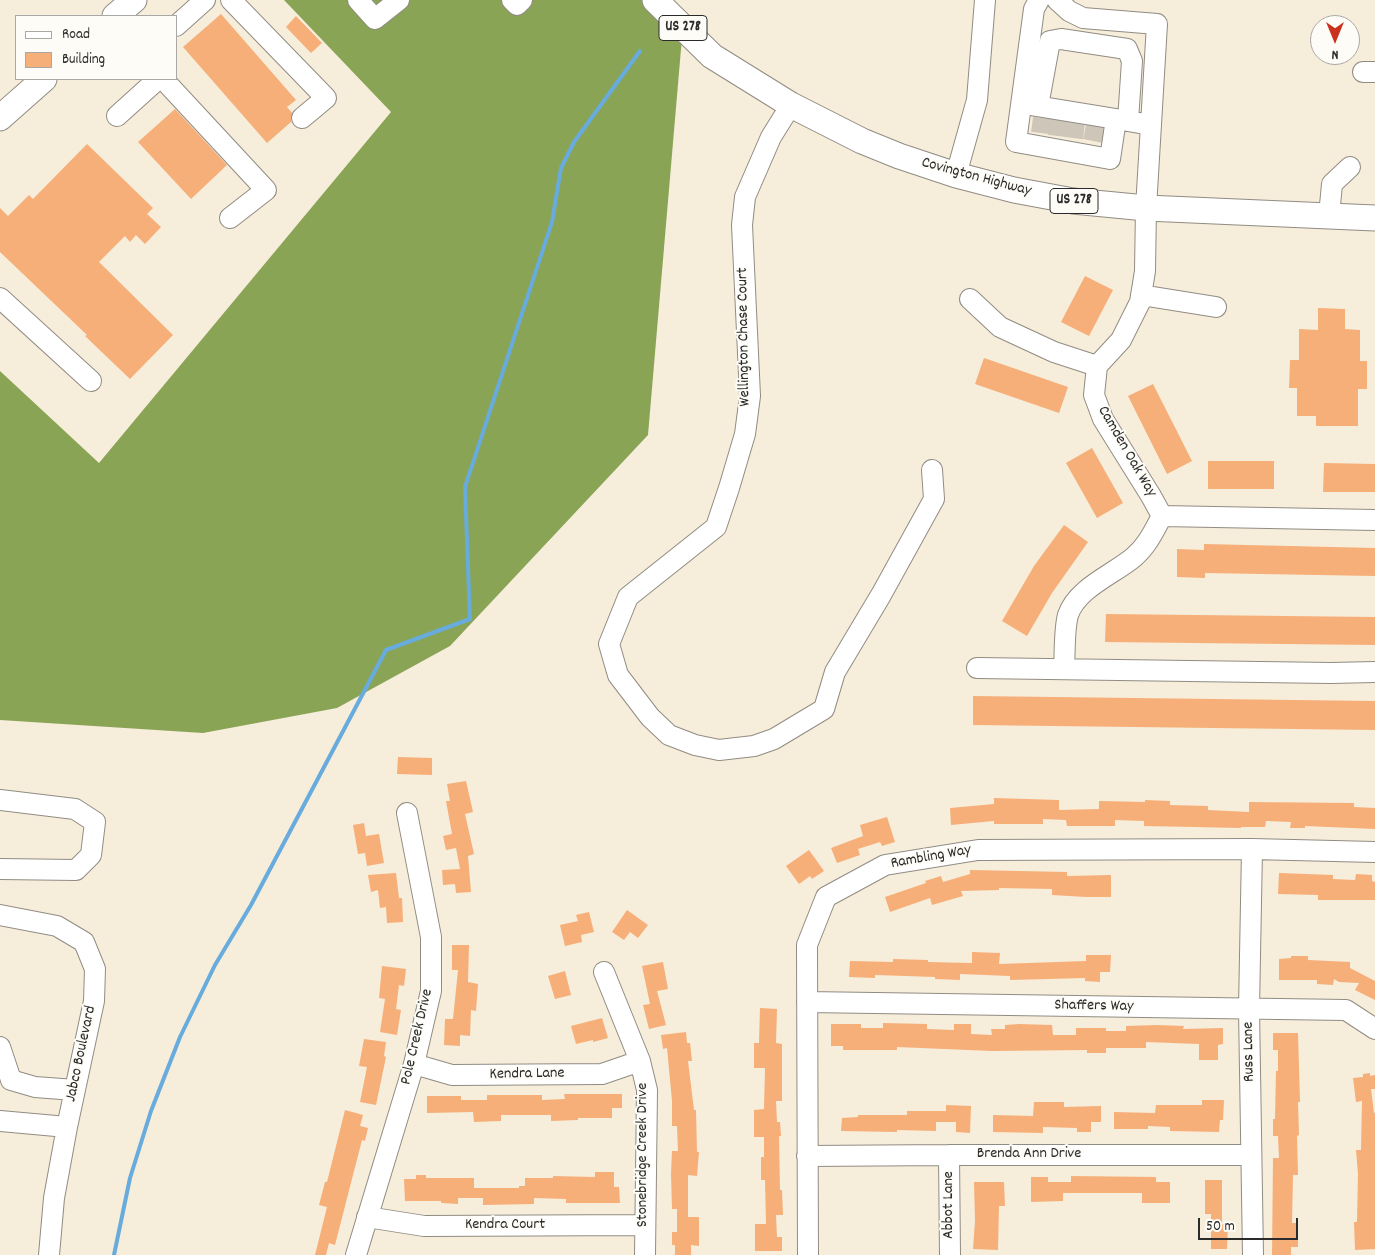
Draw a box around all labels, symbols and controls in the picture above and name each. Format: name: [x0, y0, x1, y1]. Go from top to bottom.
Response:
legend: [15, 15, 178, 80]
road number: US 278: [659, 15, 707, 40]
north arrow: [1310, 15, 1360, 65]
text: Road: [62, 24, 90, 46]
text: N: [1332, 44, 1338, 64]
text: Building: [62, 49, 105, 71]
street label: Covington Highway: [919, 154, 1033, 202]
road number: US 278: [1050, 188, 1098, 214]
street label: Wellington Chase Court: [734, 267, 756, 407]
street label: Camden Oak Way: [1092, 403, 1160, 501]
street label: Rambling Way: [889, 841, 973, 875]
street label: Pole Creek Drive: [398, 987, 438, 1087]
street label: Shaffers Way: [1054, 997, 1134, 1017]
street label: Jabco Boulevard: [62, 1004, 102, 1104]
street label: Russ Lane: [1240, 1022, 1260, 1082]
street label: Kendra Lane: [489, 1065, 565, 1085]
street label: Stonebridge Creek Drive: [634, 1083, 654, 1227]
street label: Brenda Ann Drive: [977, 1145, 1081, 1165]
street label: Abbot Lane: [940, 1171, 960, 1239]
scale bar: [1200, 1208, 1300, 1240]
street label: Kendra Court: [465, 1216, 545, 1236]
text: 50 m: [1206, 1216, 1235, 1238]

